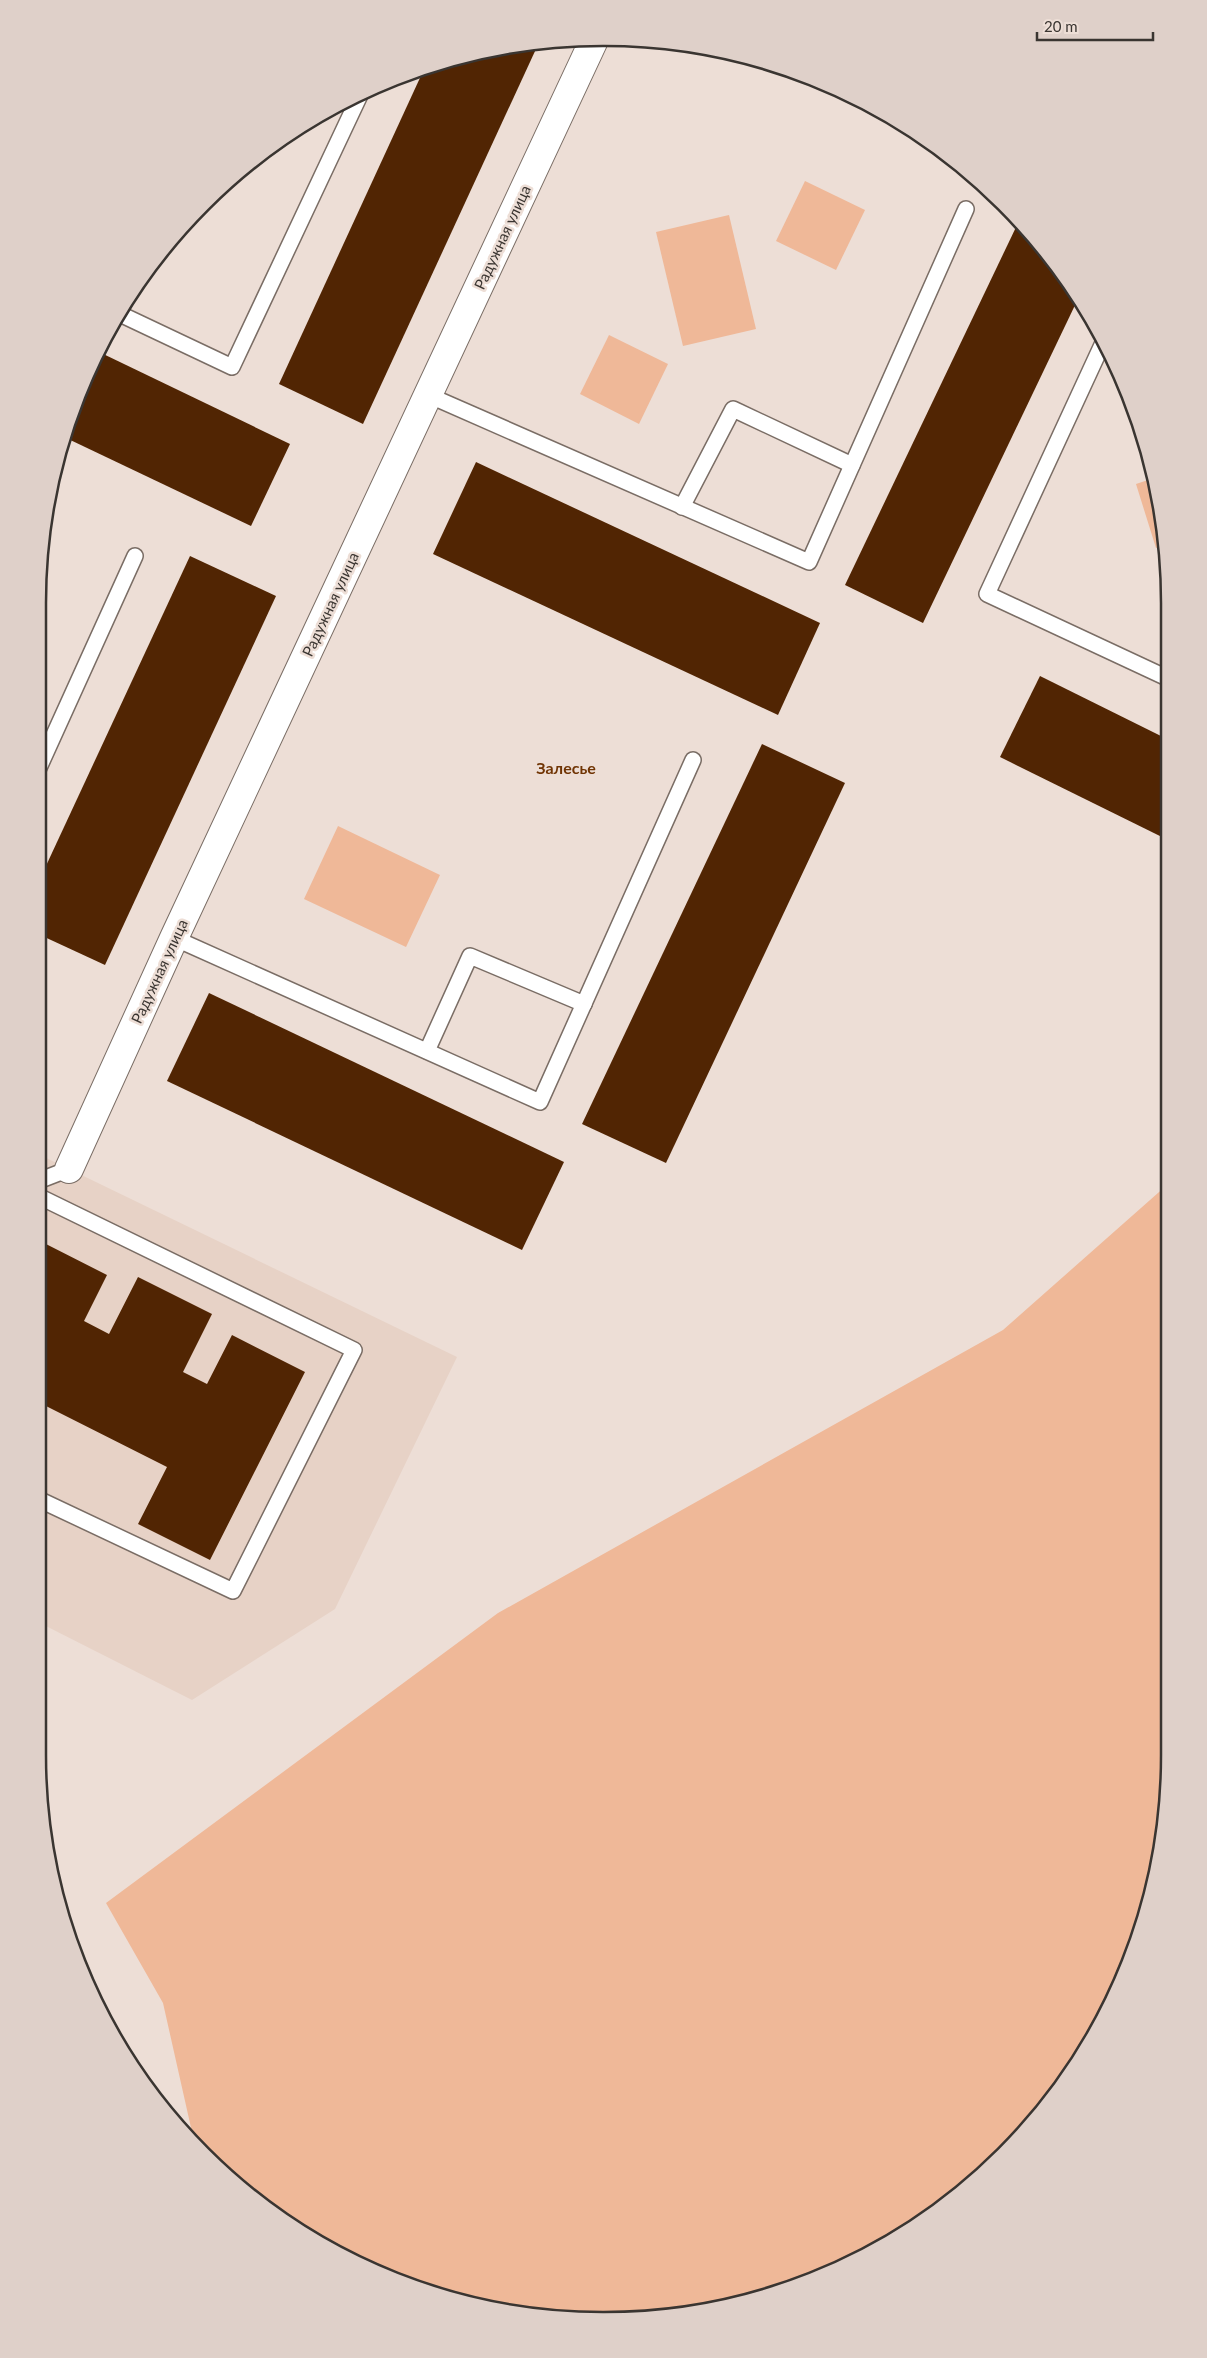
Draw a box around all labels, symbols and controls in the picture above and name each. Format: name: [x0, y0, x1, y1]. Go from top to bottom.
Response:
scale bar: [1037, 10, 1153, 42]
text: 20 m: [1044, 17, 1078, 35]
street label: Радужная улица: [470, 182, 534, 292]
street label: Радужная улица: [298, 549, 362, 659]
district label: Залесье: [536, 758, 596, 777]
street label: Радужная улица: [127, 916, 191, 1026]

